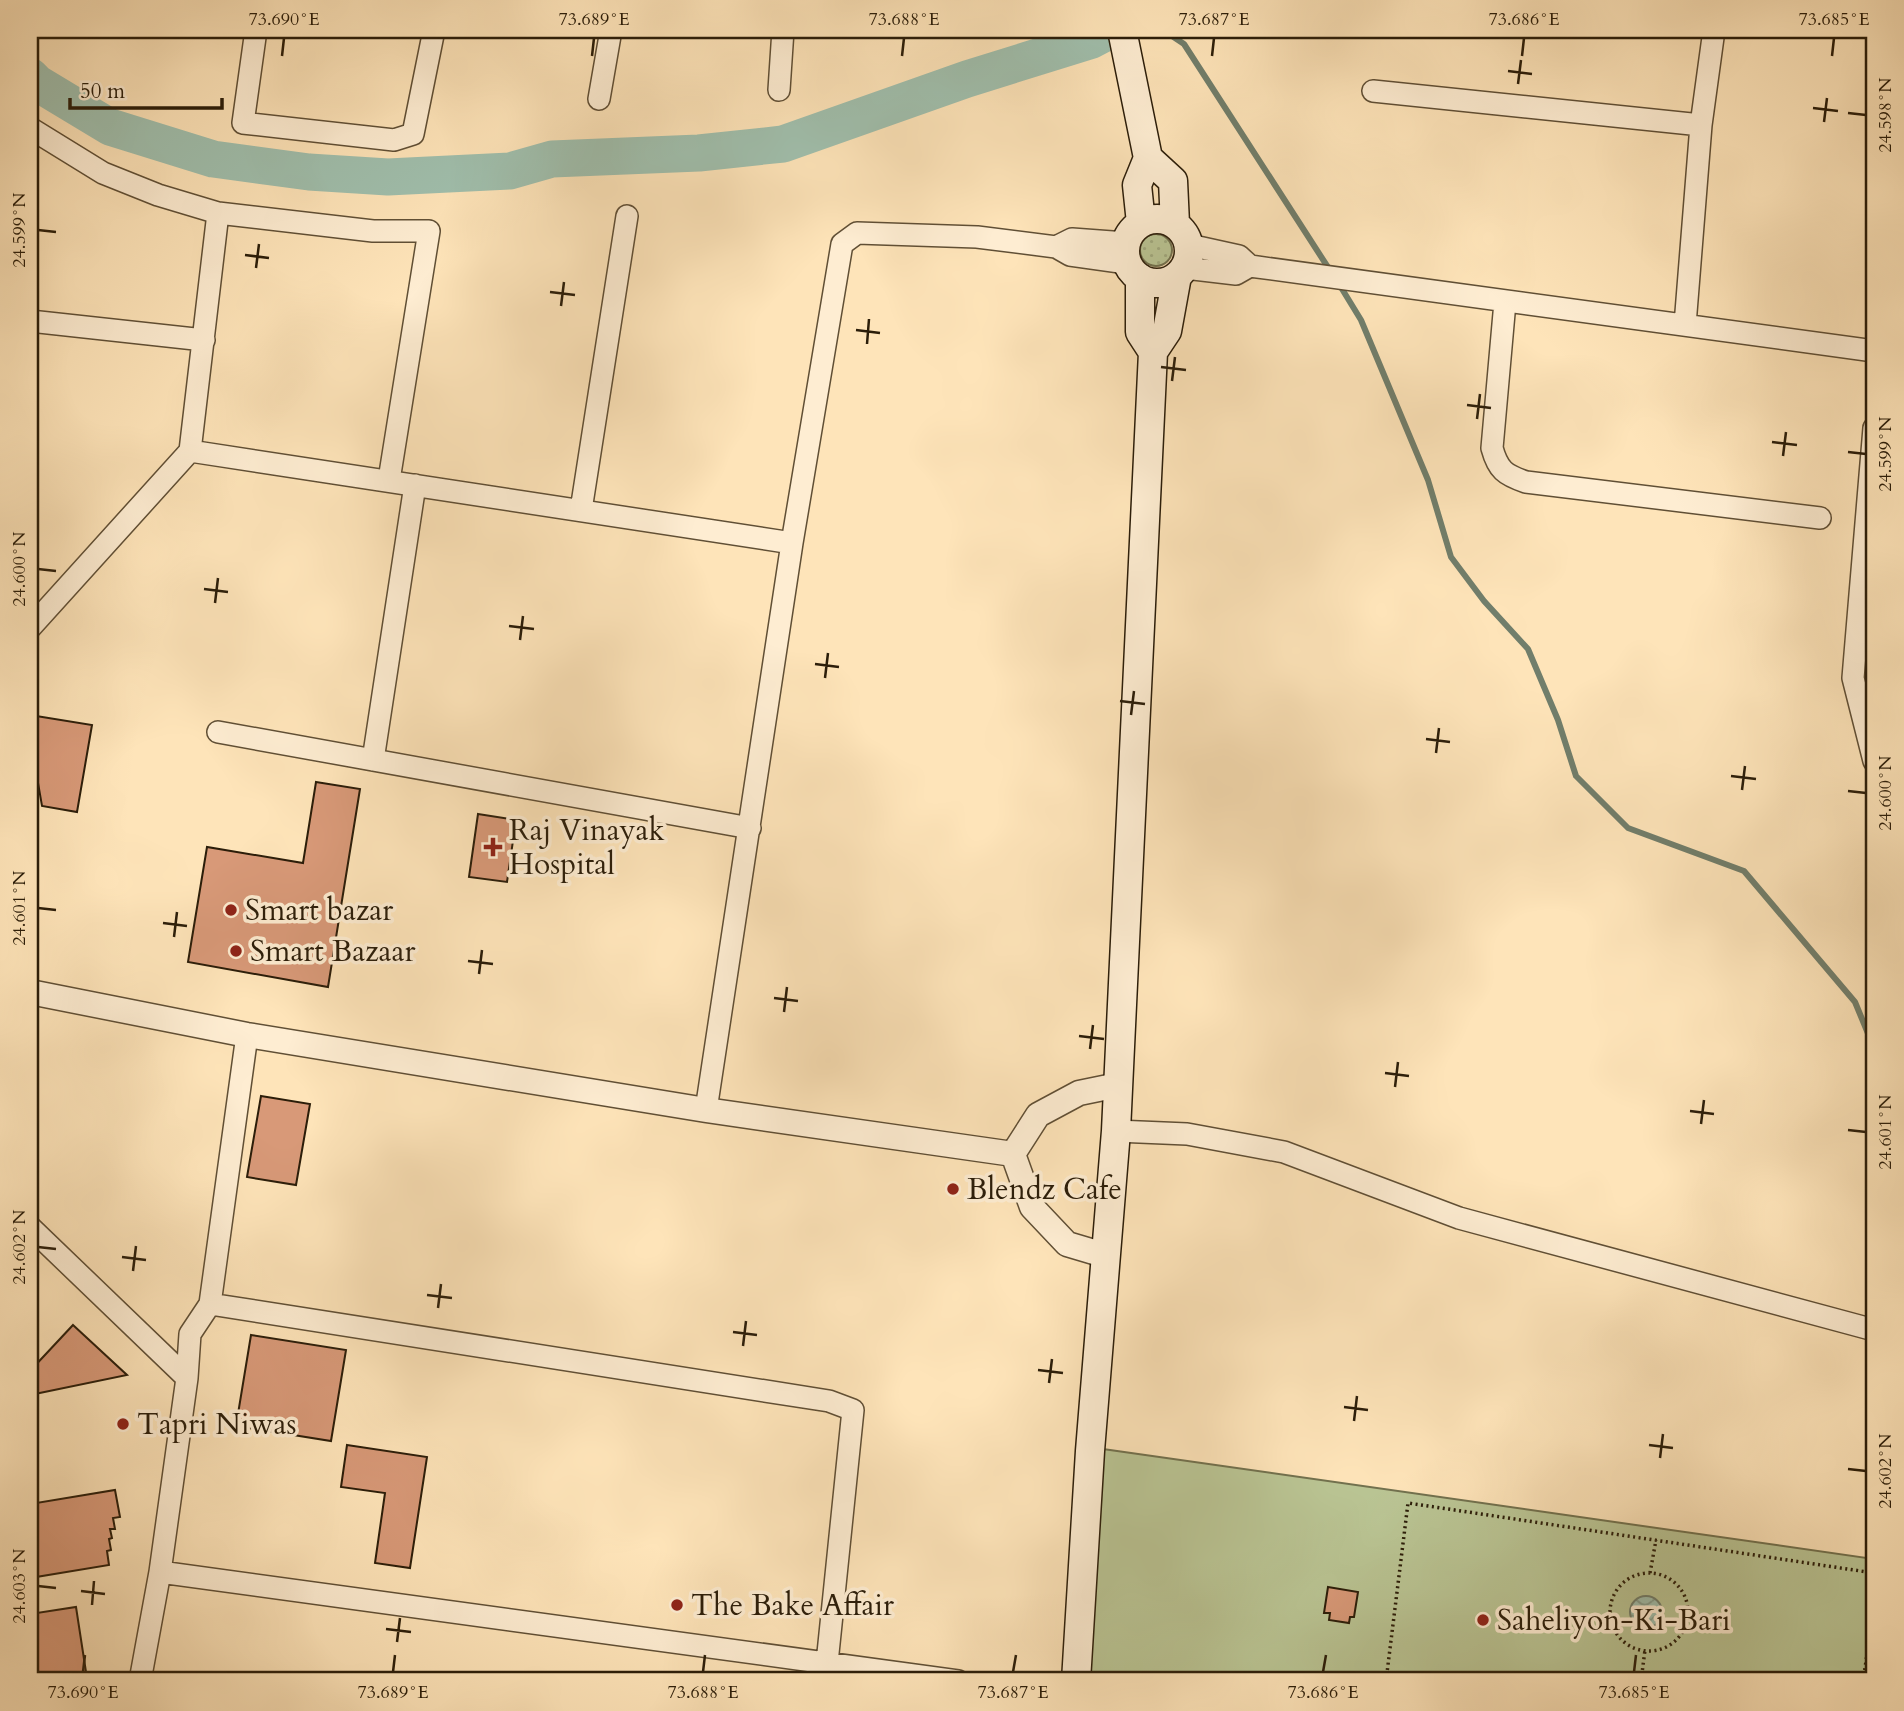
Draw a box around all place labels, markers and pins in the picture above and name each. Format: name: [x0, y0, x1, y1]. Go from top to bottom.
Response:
place label: Raj Vinayak Hospital: [509, 810, 665, 885]
marker: Raj Vinayak Hospital: [483, 837, 503, 857]
place label: Smart bazar: [245, 890, 393, 931]
marker: Smart bazar: [223, 902, 239, 918]
place label: Smart Bazaar: [250, 931, 416, 972]
marker: Smart Bazaar: [228, 943, 244, 959]
place label: Blendz Cafe: [967, 1169, 1122, 1210]
marker: Blendz Cafe: [945, 1181, 961, 1197]
place label: Tapri Niwas: [137, 1404, 296, 1445]
marker: Tapri Niwas: [115, 1416, 131, 1432]
place label: The Bake Affair: [691, 1585, 894, 1626]
marker: The Bake Affair: [669, 1597, 685, 1613]
place label: Saheliyon-Ki-Bari: [1497, 1600, 1731, 1641]
marker: Saheliyon-Ki-Bari: [1475, 1612, 1491, 1628]

